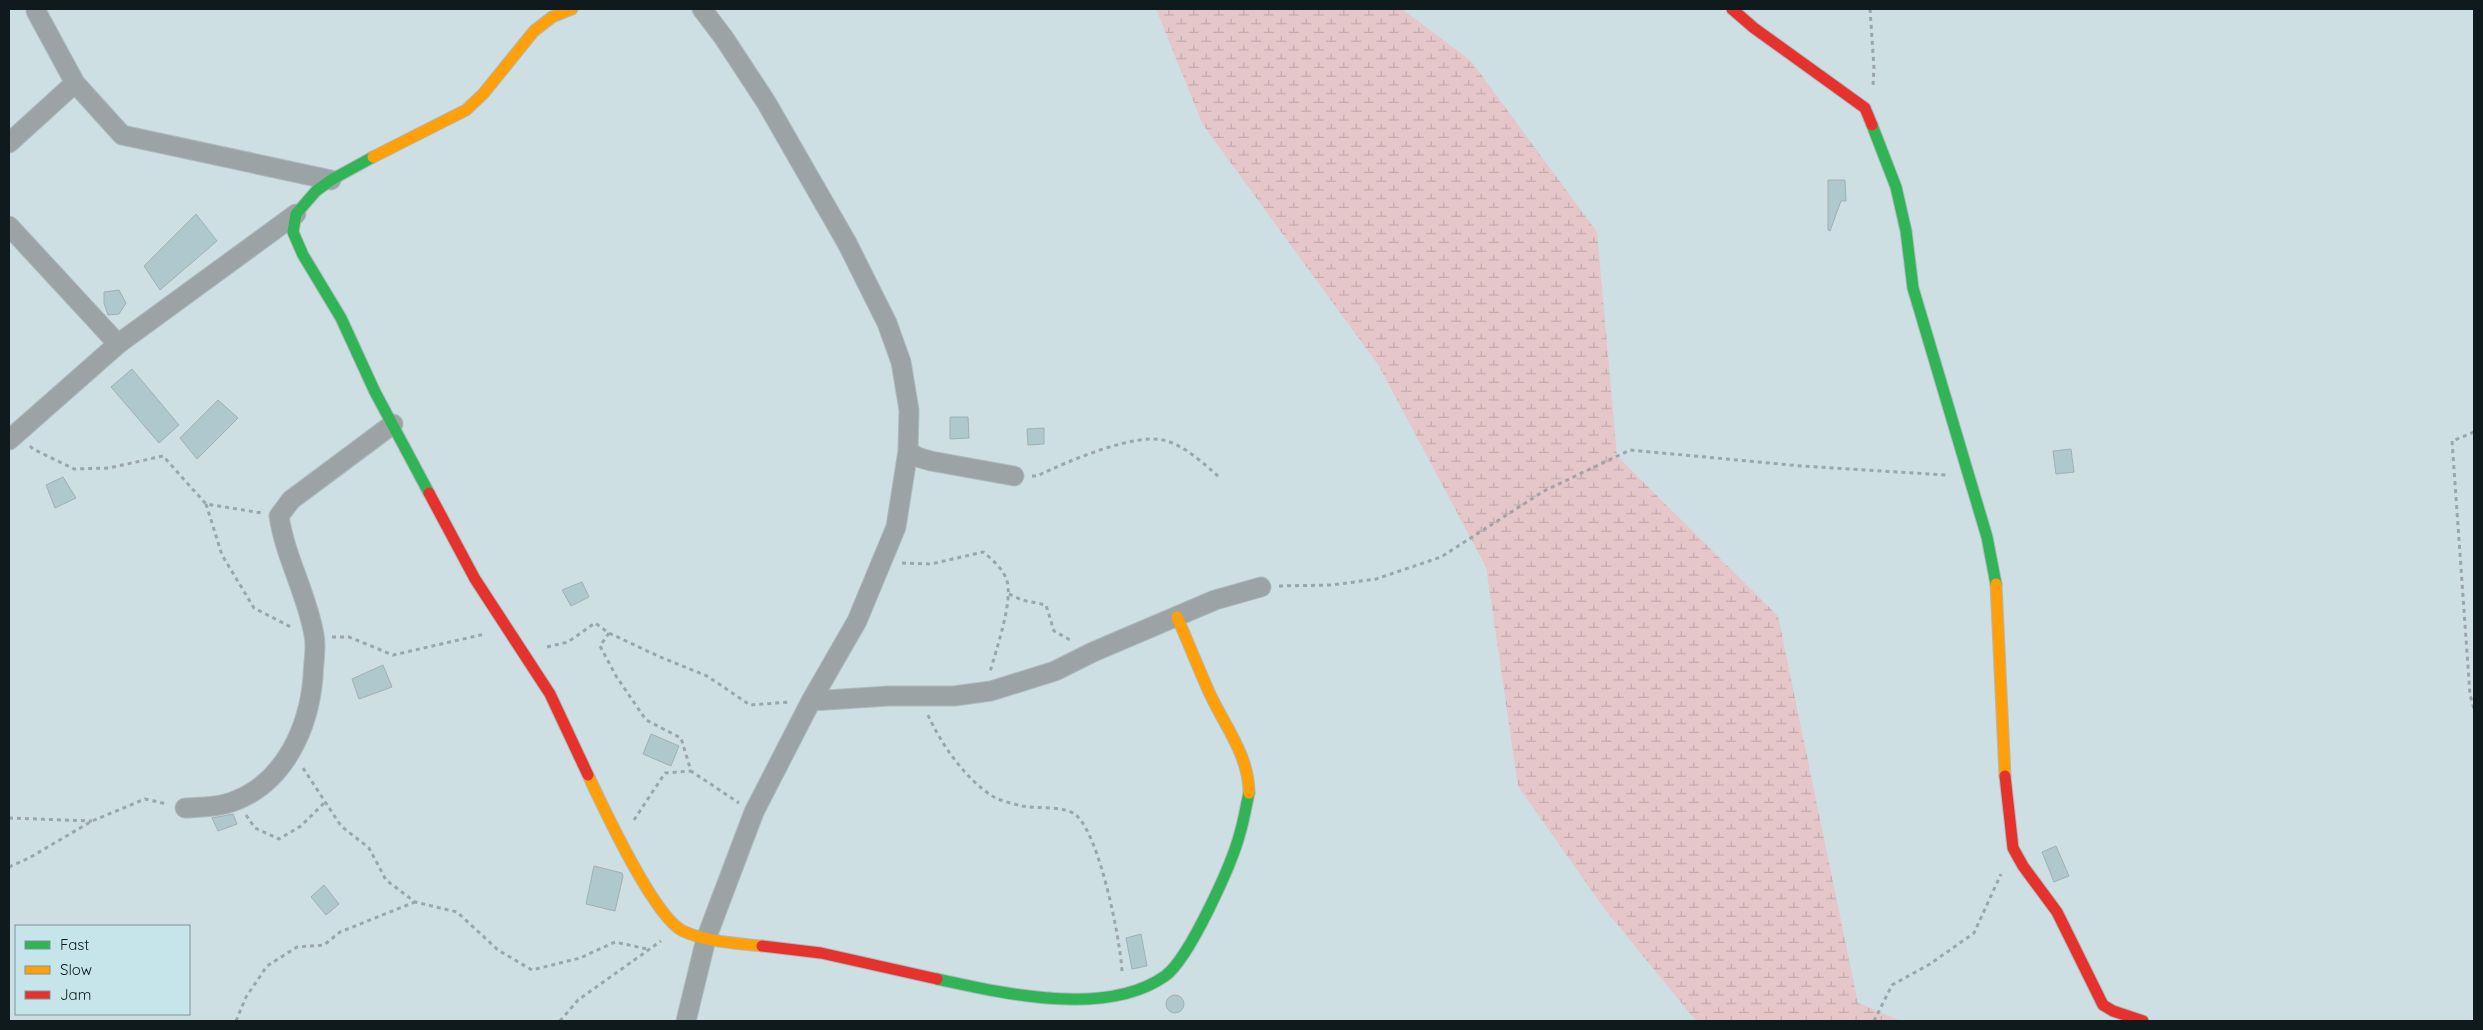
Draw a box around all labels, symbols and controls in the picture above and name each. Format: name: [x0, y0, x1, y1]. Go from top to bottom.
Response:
legend: [15, 925, 190, 1015]
text: Fast: [60, 935, 89, 954]
text: Slow: [60, 960, 92, 979]
text: Jam: [60, 985, 91, 1004]

